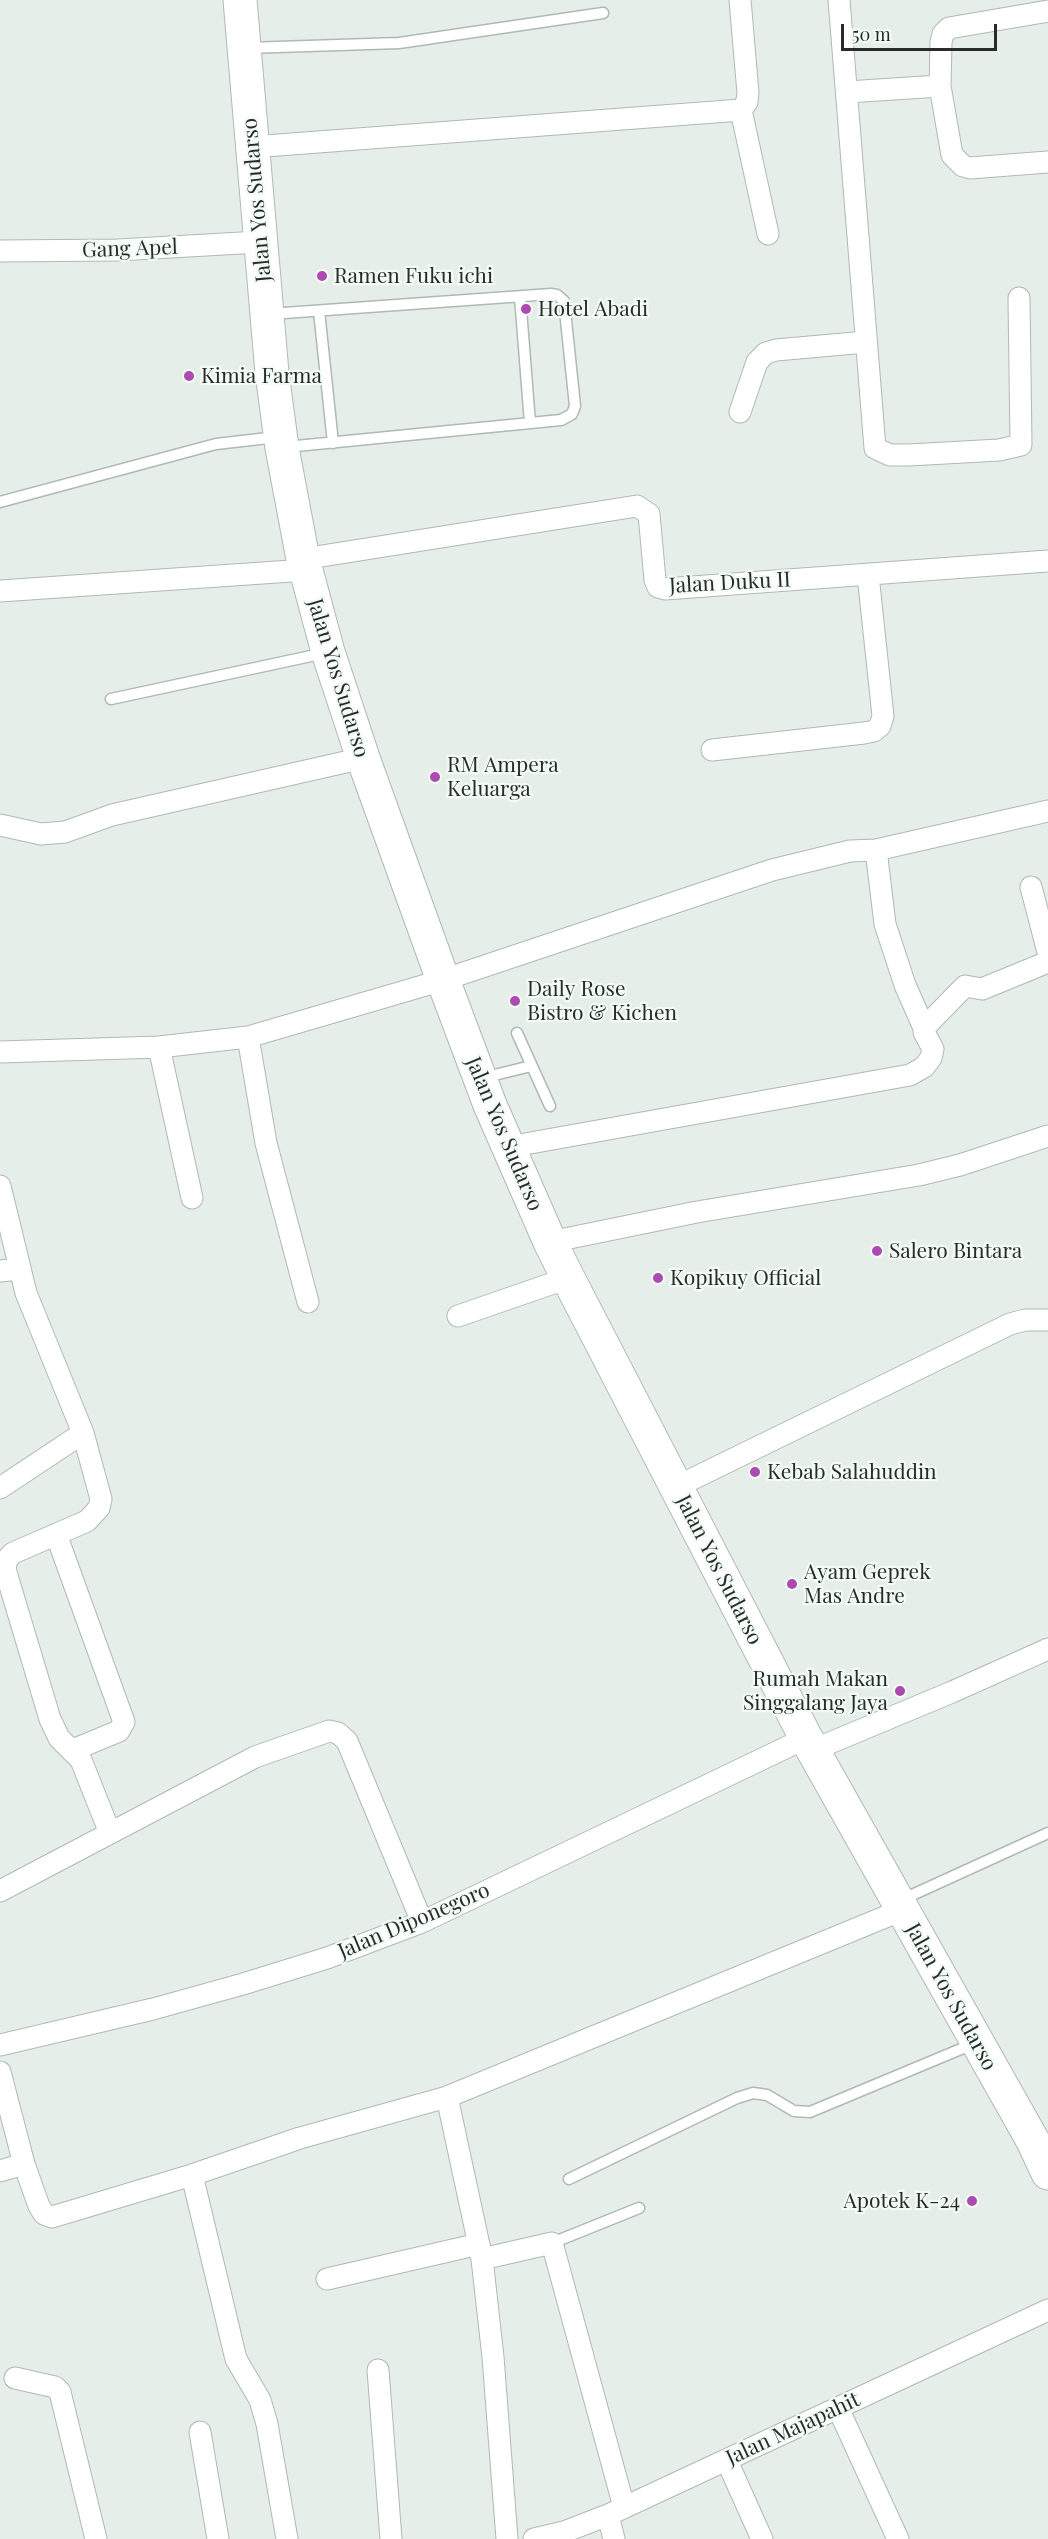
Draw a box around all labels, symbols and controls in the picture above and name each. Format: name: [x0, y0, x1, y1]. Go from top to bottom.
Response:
scale bar: [844, 12, 1000, 50]
text: 50 m: [852, 22, 891, 46]
street label: Jalan Yos Sudarso: [237, 117, 277, 283]
street label: Gang Apel: [82, 235, 178, 263]
place label: Ramen Fuku ichi: [334, 263, 493, 289]
marker: Ramen Fuku ichi: [315, 269, 329, 283]
place label: Hotel Abadi: [538, 296, 648, 322]
marker: Hotel Abadi: [519, 302, 533, 316]
place label: Kimia Farma: [201, 363, 322, 389]
marker: Kimia Farma: [182, 369, 196, 383]
street label: Jalan Duku II: [669, 567, 791, 599]
street label: Jalan Yos Sudarso: [302, 596, 374, 760]
place label: RM Ampera Keluarga: [447, 752, 559, 802]
marker: RM Ampera Keluarga: [428, 770, 442, 784]
place label: Daily Rose Bistro & Kichen: [527, 976, 677, 1026]
marker: Daily Rose Bistro & Kichen: [508, 994, 522, 1008]
street label: Jalan Yos Sudarso: [460, 1053, 548, 1215]
place label: Salero Bintara: [889, 1238, 1022, 1264]
marker: Salero Bintara: [870, 1244, 884, 1258]
place label: Kopikuy Official: [670, 1265, 821, 1291]
marker: Kopikuy Official: [651, 1271, 665, 1285]
place label: Kebab Salahuddin: [767, 1459, 937, 1485]
marker: Kebab Salahuddin: [748, 1465, 762, 1479]
street label: Jalan Yos Sudarso: [670, 1491, 768, 1649]
place label: Ayam Geprek Mas Andre: [804, 1559, 931, 1609]
marker: Ayam Geprek Mas Andre: [785, 1577, 799, 1591]
place label: Rumah Makan Singgalang Jaya: [743, 1666, 888, 1716]
marker: Rumah Makan Singgalang Jaya: [893, 1684, 907, 1698]
street label: Jalan Diponegoro: [334, 1878, 494, 1964]
street label: Jalan Yos Sudarso: [900, 1919, 1002, 2075]
place label: Apotek K-24: [844, 2188, 960, 2214]
marker: Apotek K-24: [965, 2194, 979, 2208]
street label: Jalan Majapahit: [722, 2387, 864, 2471]

